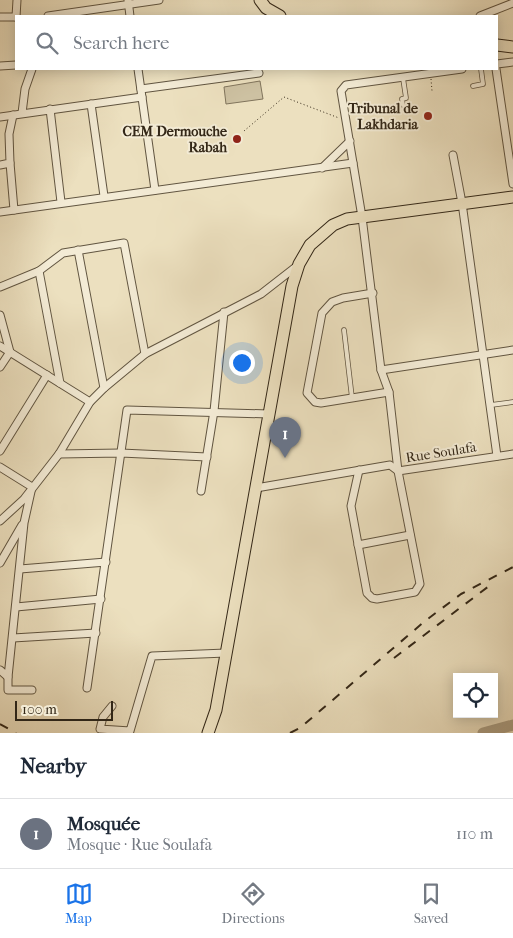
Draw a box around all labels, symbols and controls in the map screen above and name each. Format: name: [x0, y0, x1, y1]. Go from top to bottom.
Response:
search box: [15, 15, 498, 70]
icon: search: [33, 29, 61, 57]
text: Search here: [73, 32, 169, 54]
place label: Tribunal de Lakhdaria: [347, 100, 419, 133]
marker: Tribunal de Lakhdaria: [422, 110, 434, 122]
place label: CEM Dermouche Rabah: [122, 123, 228, 156]
marker: CEM Dermouche Rabah: [231, 133, 243, 145]
your location: [229, 350, 255, 376]
pin: 1: [269, 417, 301, 458]
street label: Rue Soulafa: [405, 438, 478, 466]
map controls: [453, 673, 498, 718]
button: locate: [453, 673, 498, 718]
scale bar: [15, 698, 112, 721]
text: 100 m: [22, 701, 57, 718]
text: Nearby: [20, 754, 86, 778]
text: Mosquée: [67, 813, 140, 835]
text: 1: [33, 824, 39, 843]
text: 110 m: [456, 824, 493, 843]
text: Mosque · Rue Soulafa: [67, 835, 212, 854]
tab: Map: [65, 880, 93, 927]
tab: Directions: [222, 880, 285, 927]
tab: Saved: [414, 880, 448, 927]

